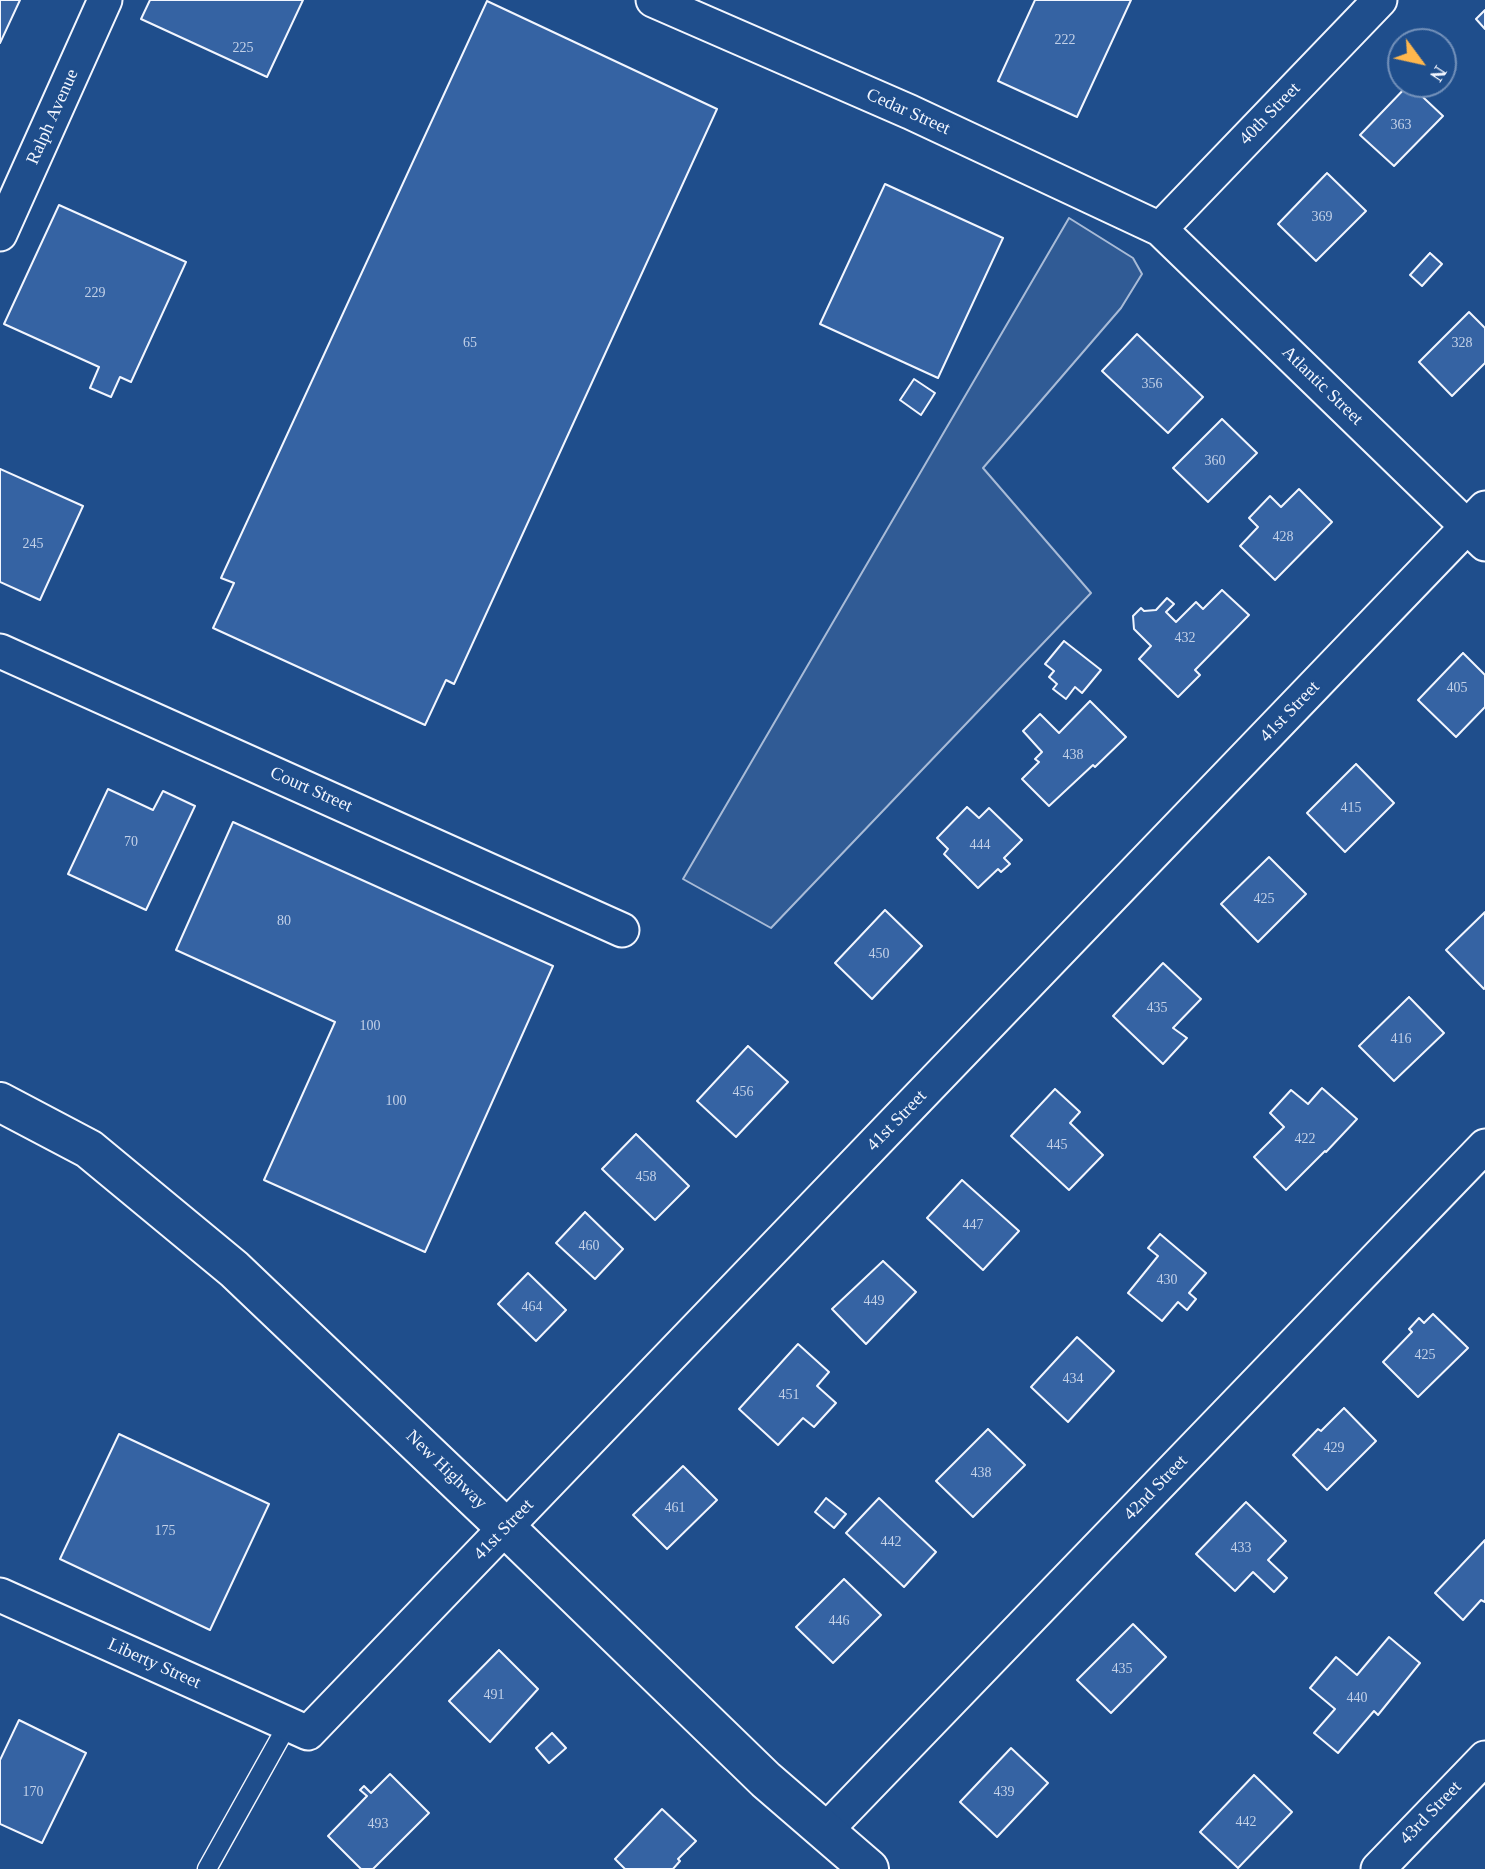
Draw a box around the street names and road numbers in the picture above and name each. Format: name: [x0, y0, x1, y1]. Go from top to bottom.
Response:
street label: Ralph Avenue: [22, 66, 84, 168]
street label: 40th Street: [1235, 78, 1305, 150]
street label: Cedar Street: [863, 84, 953, 140]
street label: Atlantic Street: [1277, 342, 1367, 430]
street label: 41st Street: [1256, 677, 1324, 747]
street label: Court Street: [267, 762, 355, 818]
street label: 41st Street: [863, 1086, 931, 1156]
street label: New Highway: [401, 1426, 491, 1514]
street label: 42nd Street: [1120, 1451, 1192, 1525]
street label: 41st Street: [470, 1495, 538, 1565]
street label: Liberty Street: [104, 1634, 204, 1694]
street label: 43rd Street: [1396, 1777, 1466, 1849]

